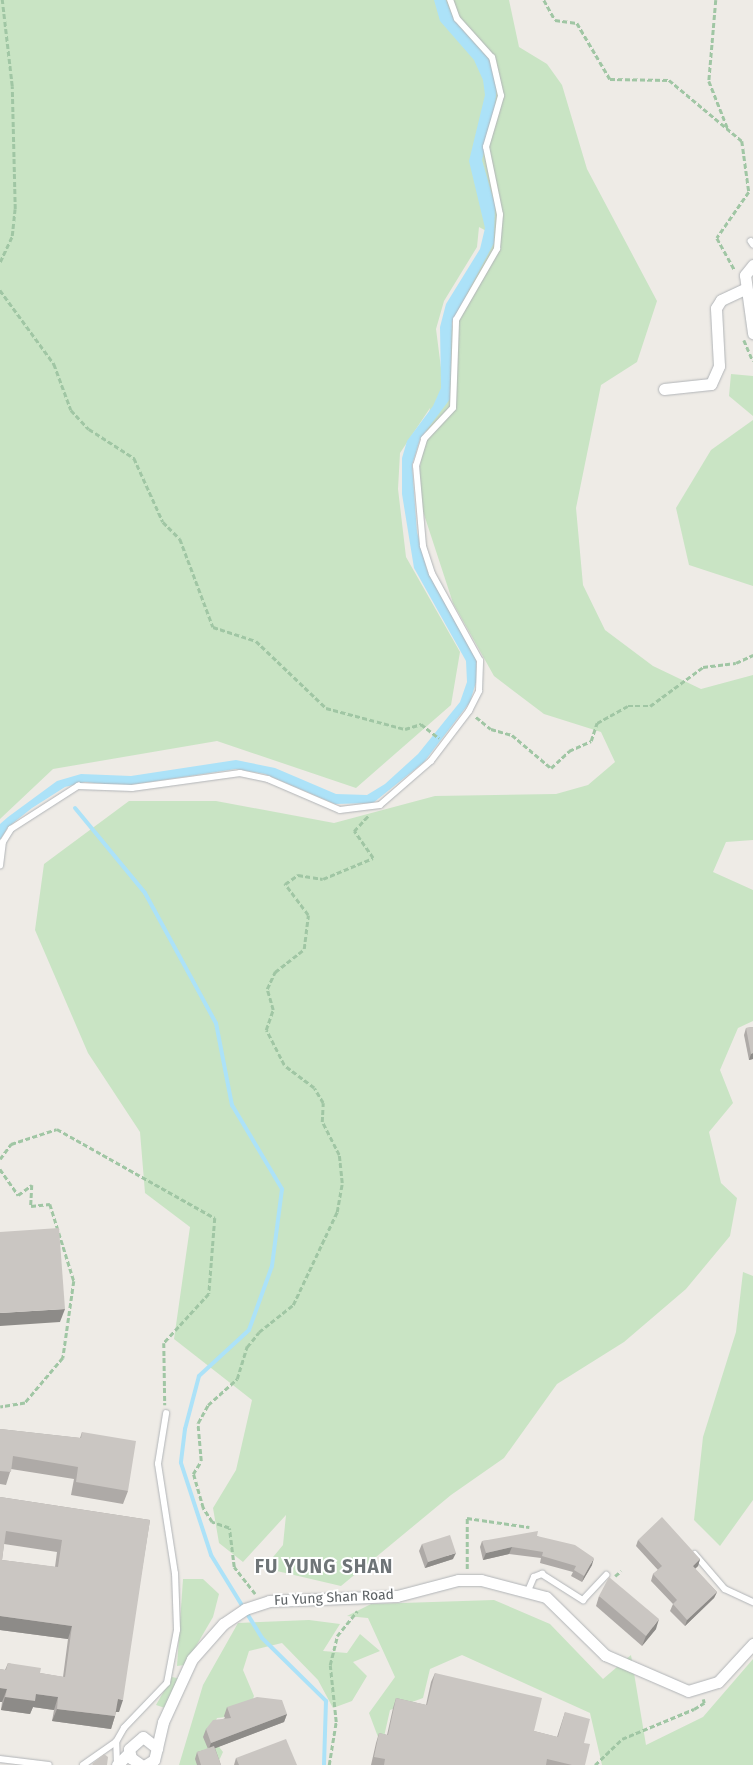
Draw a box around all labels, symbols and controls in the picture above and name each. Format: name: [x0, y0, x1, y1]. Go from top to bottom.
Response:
district label: FU YUNG SHAN: [253, 1556, 395, 1578]
street label: Fu Yung Shan Road: [274, 1586, 394, 1610]

